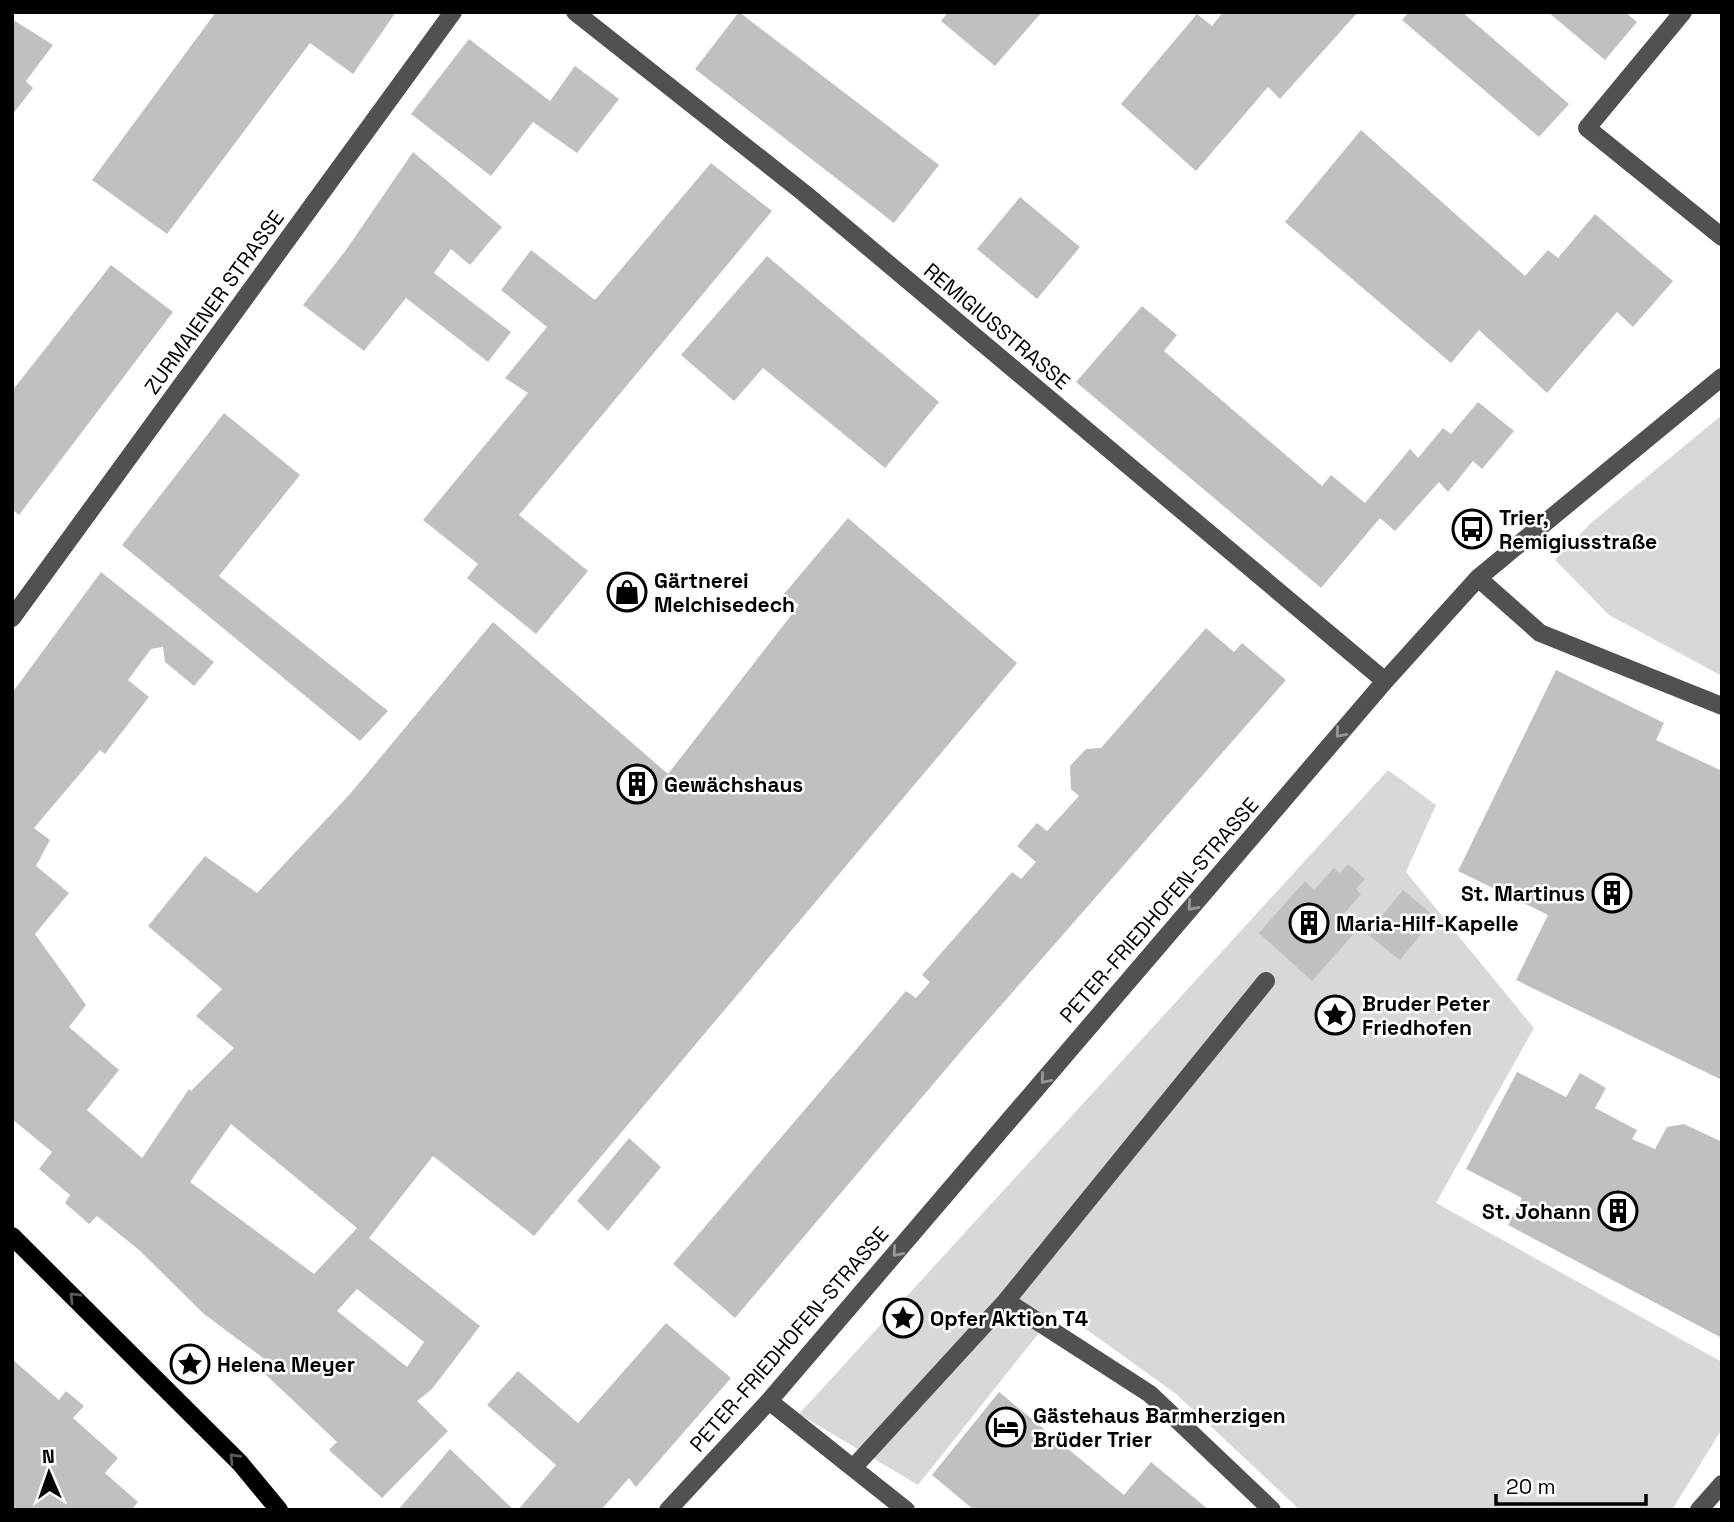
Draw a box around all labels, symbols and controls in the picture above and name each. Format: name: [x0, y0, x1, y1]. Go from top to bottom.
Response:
street label: ZURMAIENER STRASSE: [138, 205, 290, 399]
street label: REMIGIUSSTRASSE: [918, 257, 1076, 395]
place label: Trier, Remigiusstraße: [1499, 504, 1657, 555]
bus stop icon: Trier, Remigiusstraße: [1451, 508, 1493, 550]
place label: Gärtnerei Melchisedech: [654, 567, 795, 618]
shop icon: Gärtnerei Melchisedech: [606, 571, 648, 613]
one-way arrow: [1336, 725, 1348, 738]
building icon: Gewächshaus: [616, 763, 658, 805]
place label: Gewächshaus: [664, 771, 803, 798]
street label: PETER-FRIEDHOFEN-STRASSE: [1054, 792, 1264, 1028]
building icon: St. Martinus: [1591, 872, 1633, 914]
place label: St. Martinus: [1461, 880, 1585, 907]
one-way arrow: [1188, 897, 1200, 910]
building icon: Maria-Hilf-Kapelle: [1288, 902, 1330, 944]
place label: Maria-Hilf-Kapelle: [1336, 910, 1519, 937]
place label: Bruder Peter Friedhofen: [1362, 990, 1490, 1041]
place icon: Bruder Peter Friedhofen: [1314, 994, 1356, 1036]
one-way arrow: [1041, 1070, 1053, 1083]
building icon: St. Johann: [1597, 1190, 1639, 1232]
place label: St. Johann: [1482, 1198, 1591, 1225]
street label: PETER-FRIEDHOFEN-STRASSE: [684, 1221, 894, 1457]
one-way arrow: [893, 1243, 905, 1256]
one-way arrow: [69, 1292, 82, 1305]
place icon: Opfer Aktion T4: [882, 1297, 924, 1339]
place label: Opfer Aktion T4: [930, 1305, 1088, 1332]
place icon: Helena Meyer: [169, 1343, 211, 1385]
place label: Helena Meyer: [217, 1351, 355, 1378]
place label: Gästehaus Barmherzigen Brüder Trier: [1033, 1402, 1286, 1453]
hotel icon: Gästehaus Barmherzigen Brüder Trier: [985, 1406, 1027, 1448]
north arrow: [14, 1438, 84, 1508]
text: N: [42, 1444, 55, 1469]
one-way arrow: [230, 1453, 243, 1466]
scale bar: [1496, 1462, 1646, 1506]
text: 20 m: [1506, 1473, 1556, 1500]

